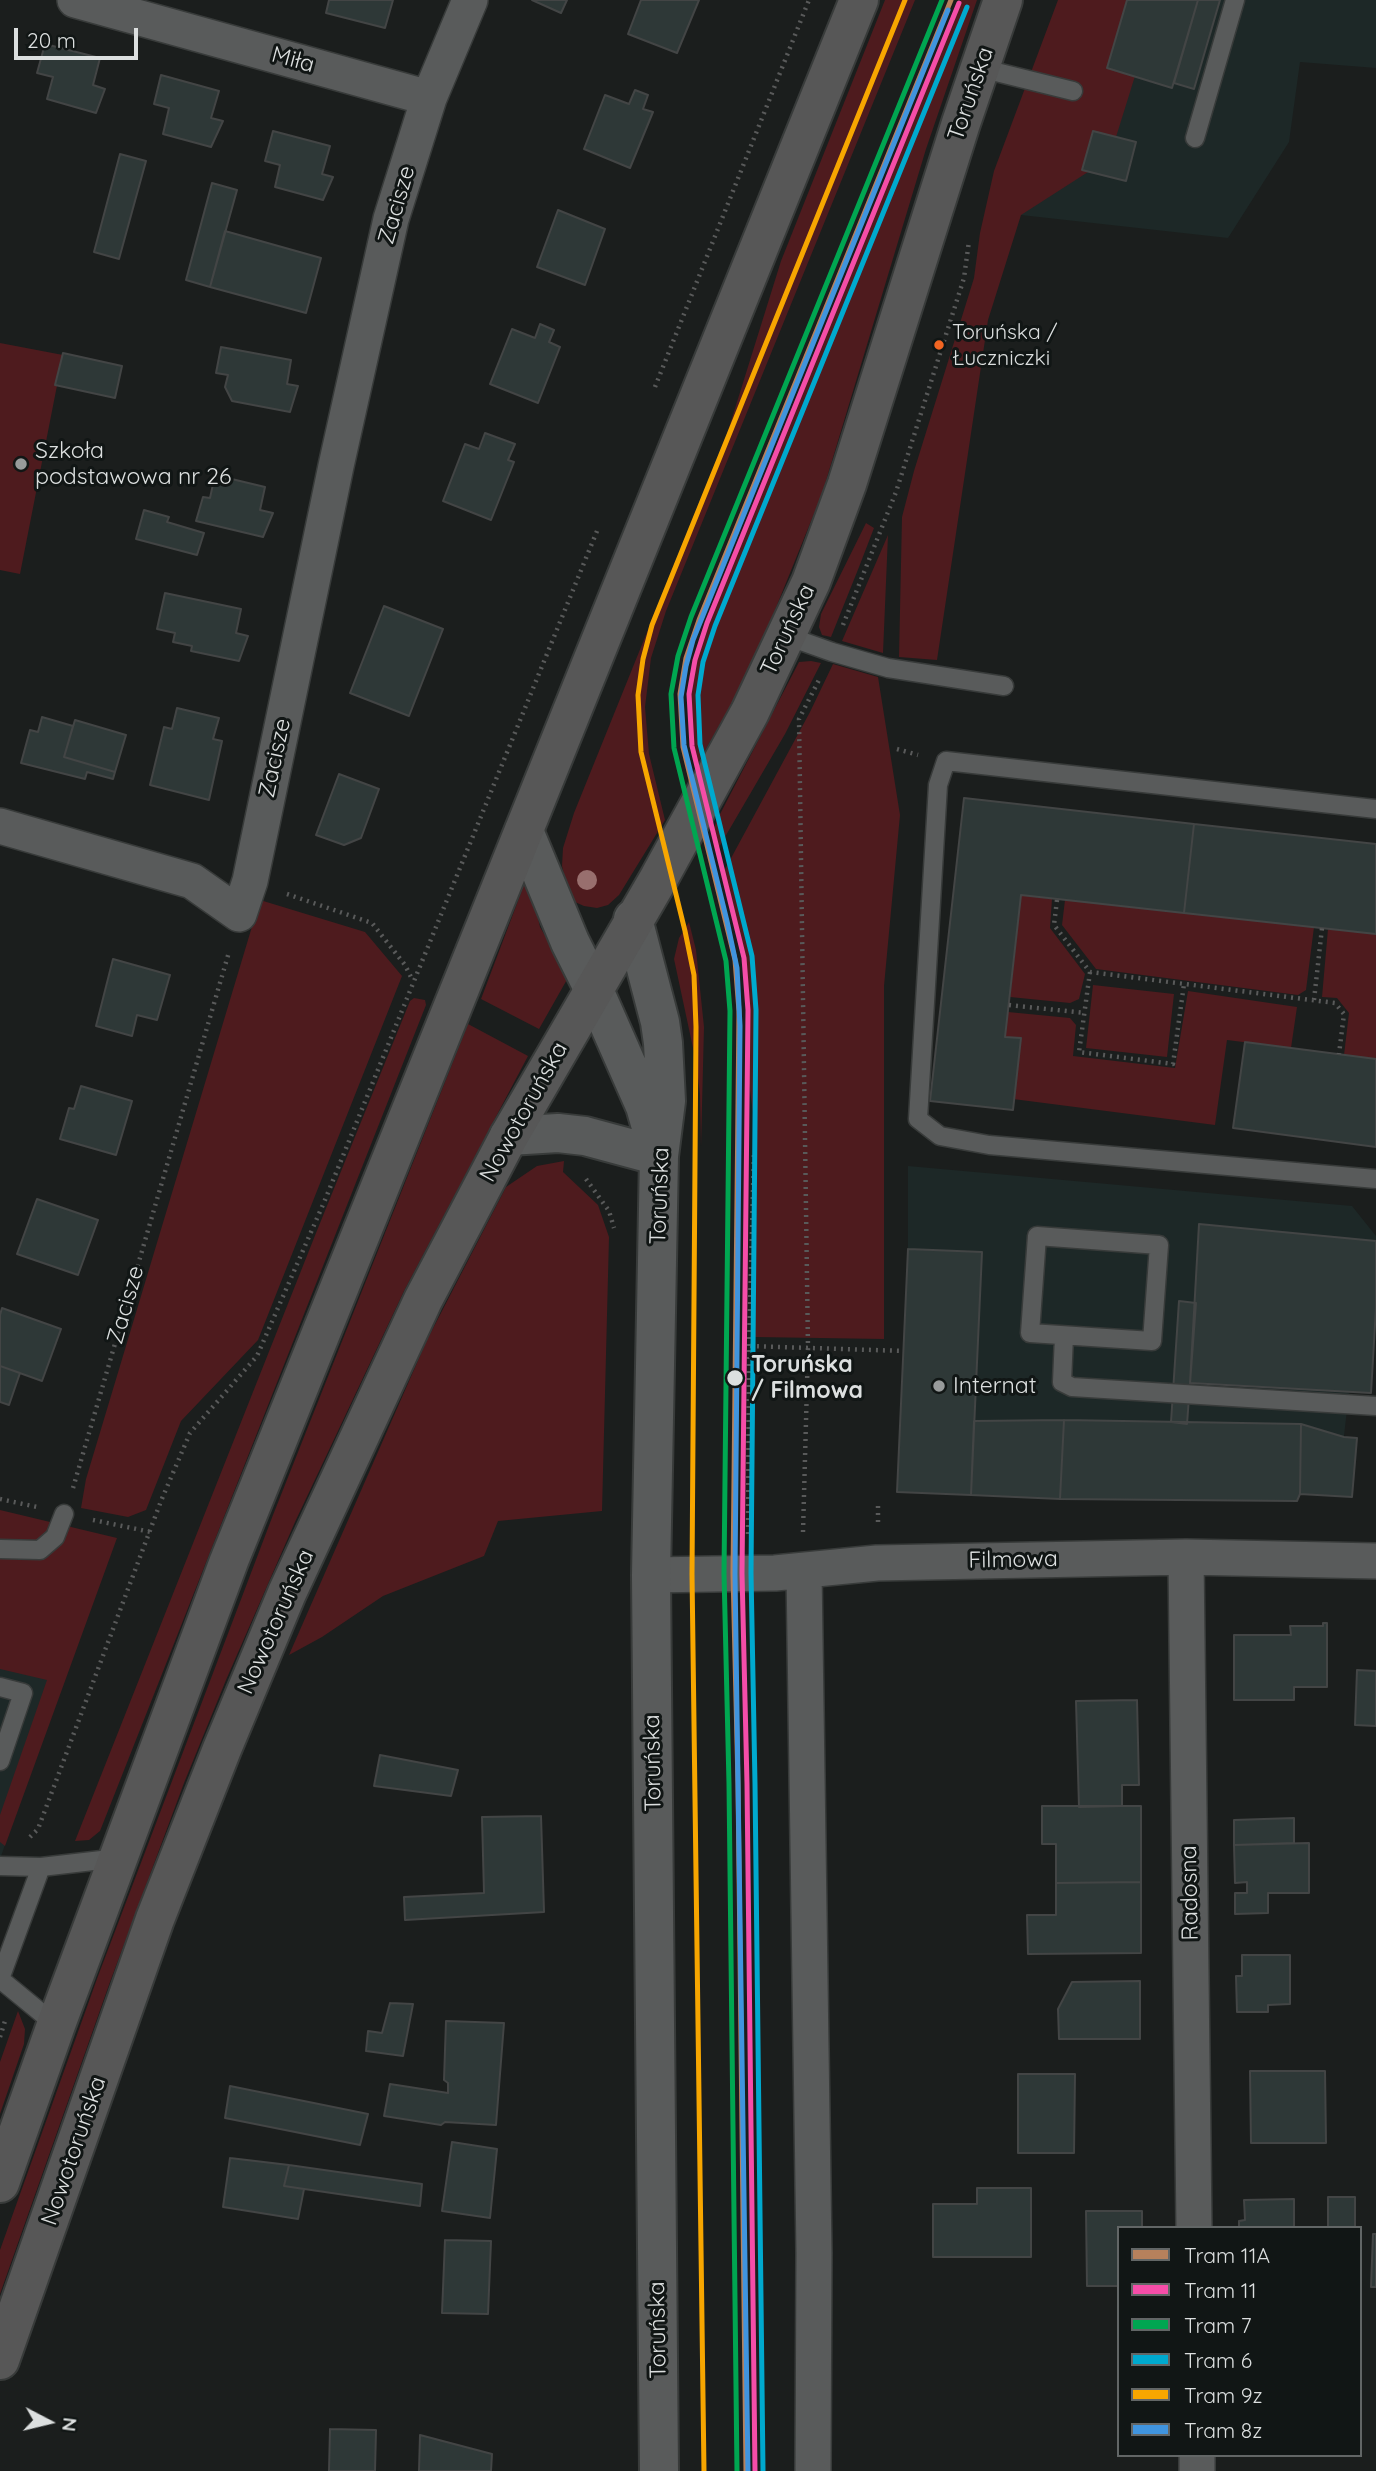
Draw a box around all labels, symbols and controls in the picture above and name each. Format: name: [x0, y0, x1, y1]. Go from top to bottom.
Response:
scale bar: [18, 14, 142, 58]
text: 20 m: [27, 27, 76, 53]
street label: Miła: [269, 41, 317, 79]
street label: Toruńska: [942, 44, 1000, 144]
street label: Zacisze: [373, 163, 421, 247]
place label: Toruńska / Łuczniczki: [952, 320, 1057, 370]
marker: Toruńska / Łuczniczki: [932, 338, 946, 352]
place label: Szkoła podstawowa nr 26: [35, 437, 231, 491]
marker: Szkoła podstawowa nr 26: [13, 456, 29, 472]
street label: Toruńska: [755, 580, 821, 680]
street label: Zacisze: [253, 716, 297, 800]
street label: Nowotoruńska: [474, 1037, 574, 1187]
street label: Toruńska: [645, 1147, 675, 1245]
street label: Zacisze: [102, 1263, 150, 1347]
place label: Toruńska / Filmowa: [751, 1351, 863, 1405]
marker: Toruńska / Filmowa: [725, 1368, 745, 1388]
place label: Internat: [953, 1372, 1037, 1400]
marker: Internat: [931, 1378, 947, 1394]
street label: Nowotoruńska: [232, 1545, 320, 1699]
street label: Filmowa: [968, 1545, 1058, 1575]
street label: Toruńska: [638, 1714, 668, 1812]
street label: Radosna: [1175, 1845, 1205, 1941]
street label: Nowotoruńska: [36, 2073, 112, 2229]
legend: [1117, 2226, 1362, 2457]
text: Tram 11A: [1184, 2242, 1270, 2268]
text: Tram 11: [1184, 2277, 1256, 2303]
street label: Toruńska: [643, 2281, 673, 2379]
text: Tram 7: [1184, 2312, 1252, 2338]
text: Tram 6: [1184, 2347, 1252, 2373]
text: Tram 9z: [1184, 2382, 1263, 2408]
north arrow: [14, 2387, 84, 2457]
text: N: [57, 2416, 83, 2433]
text: Tram 8z: [1184, 2417, 1262, 2443]

